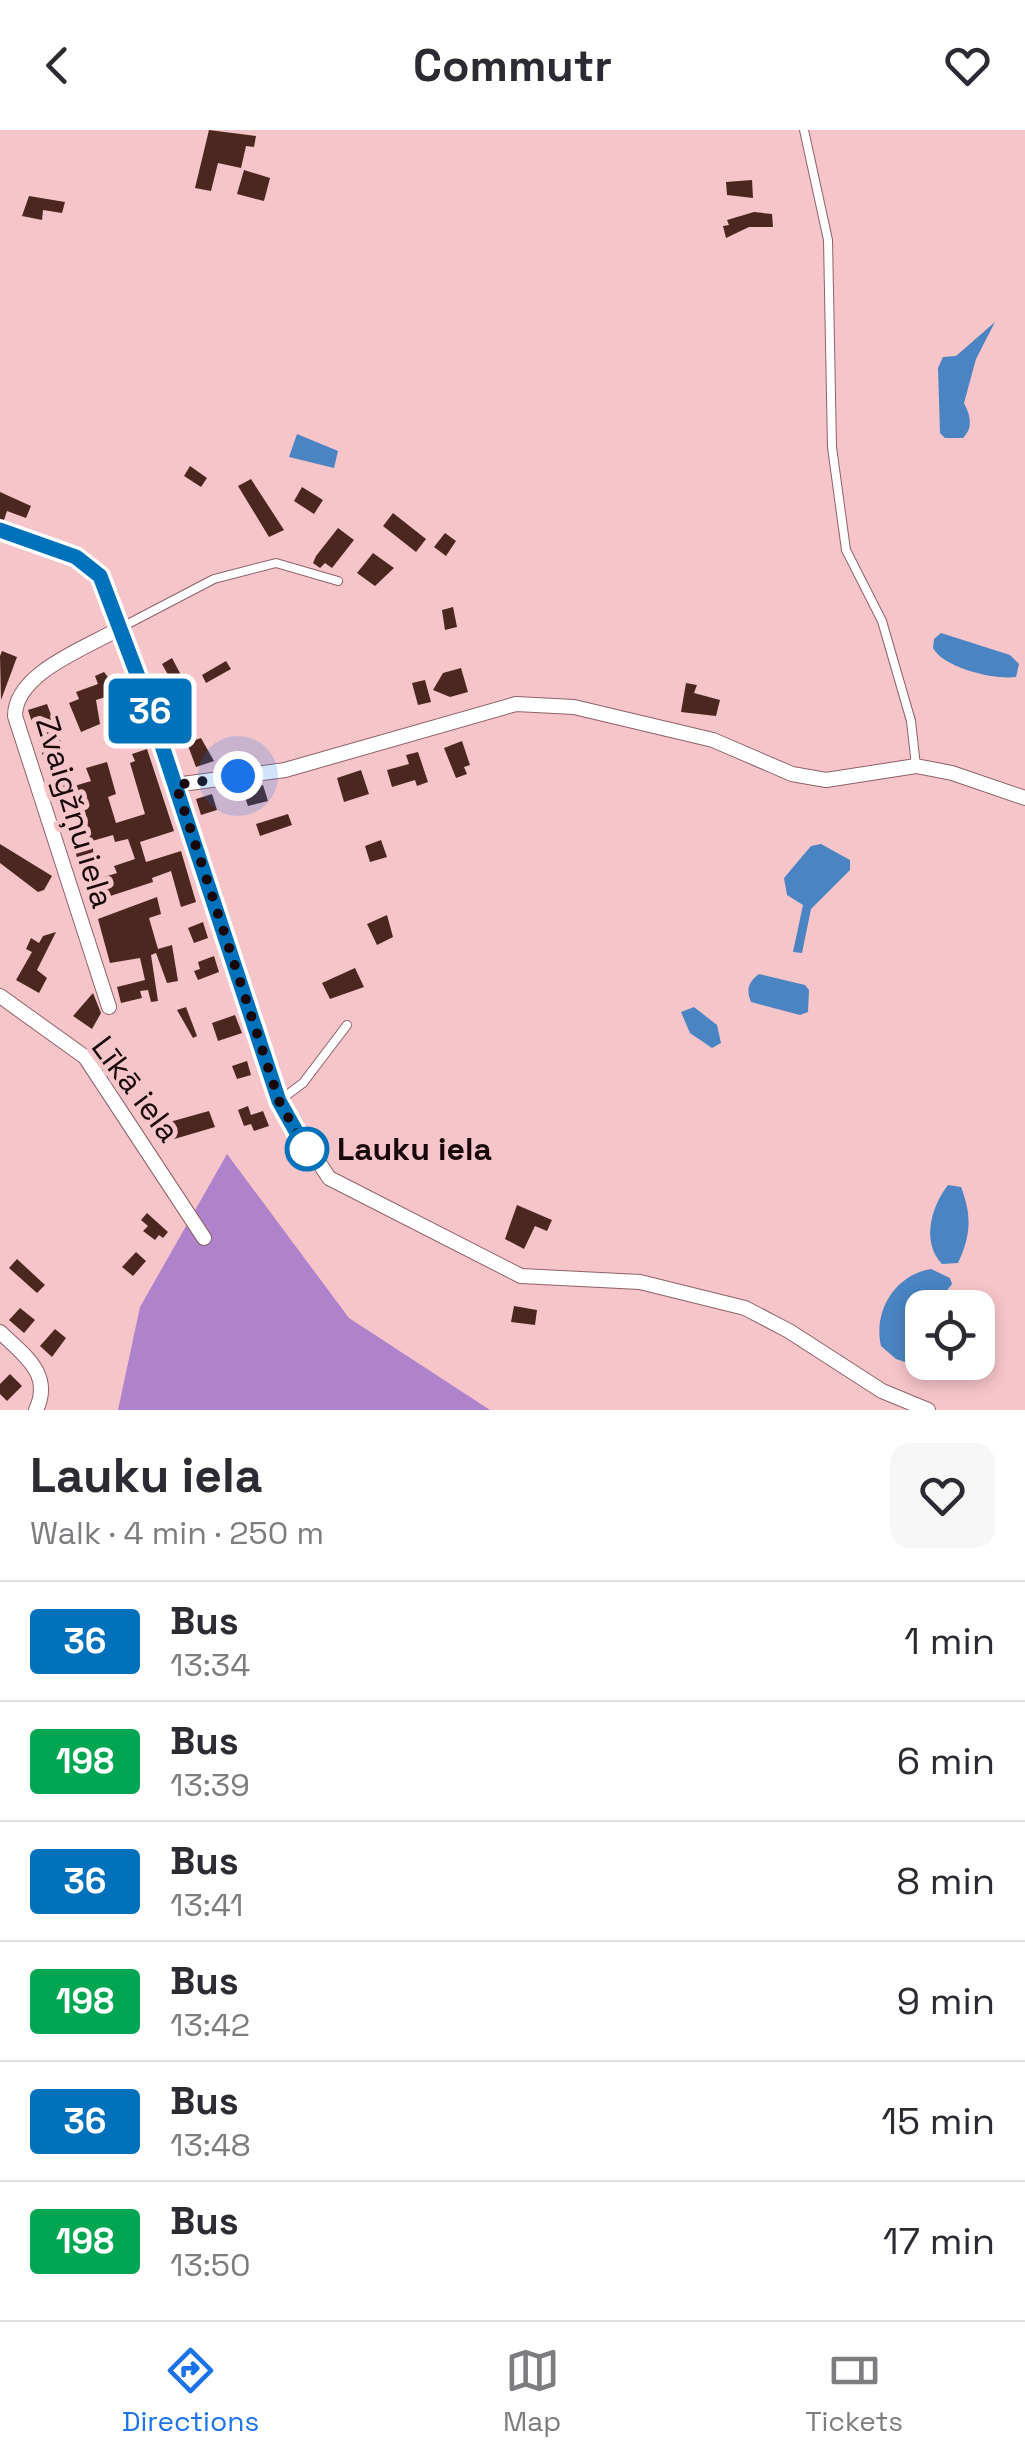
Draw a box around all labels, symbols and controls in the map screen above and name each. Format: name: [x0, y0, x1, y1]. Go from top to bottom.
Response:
text: Commutr: [413, 37, 612, 94]
icon: back: [30, 38, 85, 93]
icon: heart: [940, 38, 995, 93]
line badge: 36: [105, 678, 195, 744]
text: 36: [129, 689, 171, 733]
street label: Zvaigžņu iela: [27, 711, 123, 913]
your location: [213, 751, 263, 801]
street label: Līkā iela: [83, 1028, 189, 1150]
marker: Lauku iela: [286, 1128, 328, 1170]
place label: Lauku iela: [337, 1129, 492, 1169]
map controls: [905, 1290, 995, 1380]
button: locate: [905, 1290, 995, 1380]
button: heart: [890, 1443, 995, 1548]
text: Lauku iela: [30, 1445, 262, 1506]
text: Walk · 4 min · 250 m: [30, 1513, 324, 1553]
text: Bus: [170, 1597, 239, 1645]
text: 1 min: [904, 1617, 995, 1665]
text: 36: [64, 1619, 106, 1663]
text: 13:34: [170, 1645, 250, 1685]
text: Bus: [170, 1717, 239, 1765]
text: 6 min: [897, 1737, 995, 1785]
text: 198: [56, 1739, 114, 1783]
text: 13:39: [170, 1765, 250, 1805]
text: Bus: [170, 1837, 239, 1885]
text: 8 min: [896, 1857, 995, 1905]
text: 36: [64, 1859, 106, 1903]
text: 13:41: [170, 1885, 243, 1925]
text: Bus: [170, 1957, 239, 2005]
text: 9 min: [897, 1977, 995, 2025]
text: 198: [56, 1979, 114, 2023]
text: 13:42: [170, 2005, 250, 2045]
text: Bus: [170, 2077, 239, 2125]
text: 15 min: [881, 2097, 995, 2145]
text: 36: [64, 2099, 106, 2143]
text: 13:48: [170, 2125, 251, 2165]
text: Bus: [170, 2197, 239, 2245]
text: 17 min: [883, 2217, 995, 2265]
text: 198: [56, 2219, 114, 2263]
text: 13:50: [170, 2245, 250, 2285]
tab: Directions: [122, 2343, 259, 2439]
tab: Map: [503, 2343, 561, 2439]
tab: Tickets: [805, 2343, 903, 2439]

